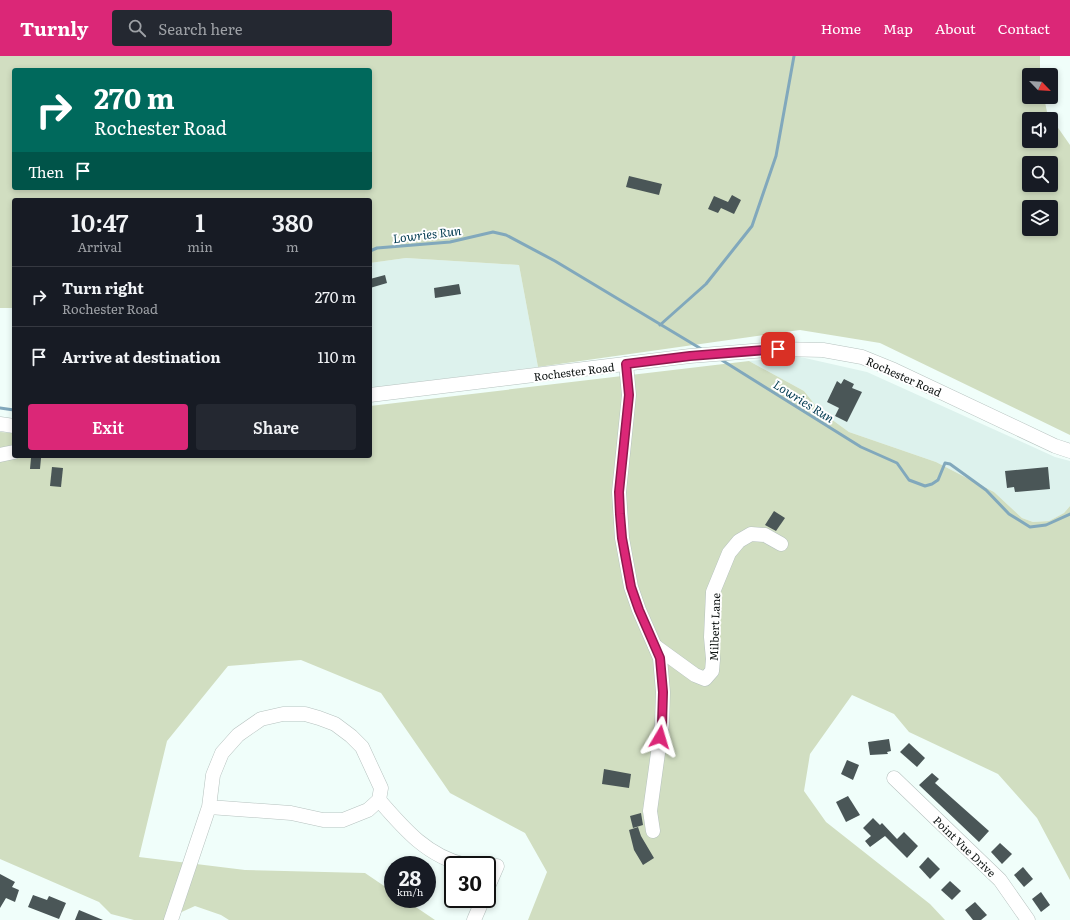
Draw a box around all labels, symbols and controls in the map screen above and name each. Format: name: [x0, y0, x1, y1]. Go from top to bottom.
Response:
search box: [112, 10, 392, 46]
text: Turnly: [20, 14, 88, 42]
icon: search: [126, 17, 148, 39]
text: Search here: [158, 17, 242, 40]
text: Home: [821, 18, 861, 38]
text: Map: [883, 18, 913, 38]
text: About: [935, 18, 976, 38]
text: Contact: [998, 18, 1050, 38]
north arrow: [1022, 68, 1058, 104]
map controls: [1022, 68, 1058, 236]
text: 270 m: [94, 76, 175, 118]
icon: right: [28, 84, 80, 136]
button: sound: [1022, 112, 1058, 148]
text: Rochester Road: [94, 114, 227, 141]
button: search: [1022, 156, 1058, 192]
text: Then: [28, 160, 64, 183]
icon: arrive: [72, 160, 94, 182]
button: layers: [1022, 200, 1058, 236]
text: 10:47: [71, 204, 128, 239]
text: 1: [195, 204, 205, 239]
text: 380: [272, 204, 313, 239]
water label: Lowries Run: [392, 221, 462, 247]
text: Arrival: [77, 237, 122, 256]
text: min: [187, 237, 213, 256]
text: m: [286, 237, 299, 256]
text: Turn right: [62, 276, 144, 299]
text: 270 m: [315, 285, 356, 308]
icon: right: [28, 286, 50, 308]
text: Rochester Road: [62, 299, 158, 318]
pin: [761, 332, 795, 366]
icon: arrive: [767, 338, 789, 360]
text: Arrive at destination: [62, 345, 221, 368]
text: 110 m: [318, 345, 356, 368]
icon: arrive: [28, 346, 50, 368]
street label: Rochester Road: [864, 352, 945, 400]
street label: Rochester Road: [533, 358, 616, 384]
water label: Lowries Run: [770, 375, 838, 427]
button: Exit: [28, 404, 188, 450]
button: Share: [196, 404, 356, 450]
street label: Milbert Lane: [705, 592, 723, 661]
position arrow: [639, 716, 681, 758]
street label: Point Vue Drive: [930, 812, 1000, 880]
speed limit sign: 30: [444, 856, 496, 908]
text: 28: [399, 862, 421, 892]
text: km/h: [397, 884, 423, 899]

